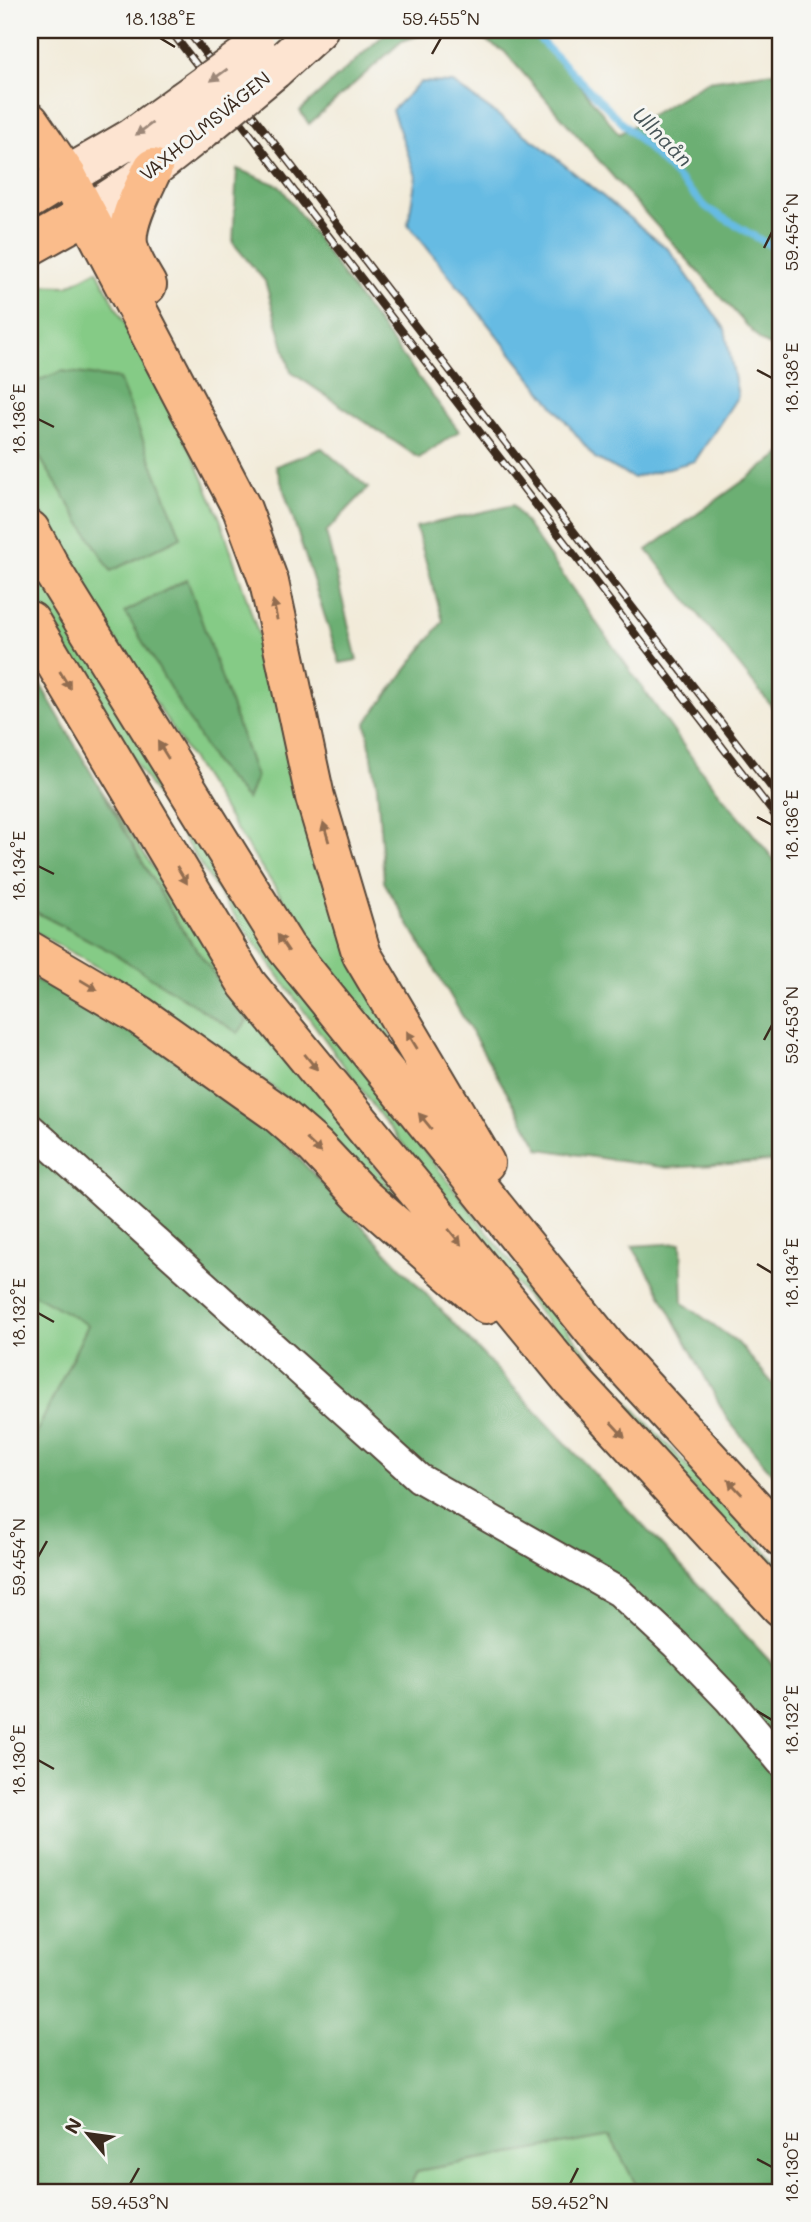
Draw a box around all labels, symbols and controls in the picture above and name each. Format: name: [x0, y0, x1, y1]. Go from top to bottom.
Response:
text: 18.138°E: [125, 6, 196, 30]
text: 59.455°N: [402, 6, 480, 30]
street label: VAXHOLMSVÄGEN: [134, 65, 275, 186]
one-way arrow: [210, 68, 228, 82]
water label: Ullnaån: [627, 100, 699, 172]
one-way arrow: [135, 122, 153, 136]
text: 59.454°N: [779, 193, 803, 271]
text: 18.138°E: [779, 343, 803, 414]
text: 18.136°E: [6, 384, 30, 454]
one-way arrow: [270, 599, 281, 621]
one-way arrow: [59, 670, 71, 689]
one-way arrow: [157, 740, 170, 759]
text: 18.136°E: [779, 790, 803, 860]
one-way arrow: [320, 821, 330, 842]
text: 18.134°E: [6, 831, 30, 901]
one-way arrow: [175, 865, 188, 884]
one-way arrow: [277, 933, 290, 953]
one-way arrow: [80, 979, 99, 991]
text: 59.453°N: [779, 986, 803, 1064]
one-way arrow: [406, 1031, 418, 1050]
one-way arrow: [303, 1052, 318, 1070]
one-way arrow: [418, 1112, 433, 1129]
one-way arrow: [305, 1137, 322, 1153]
one-way arrow: [447, 1229, 462, 1246]
text: 18.134°E: [779, 1238, 803, 1308]
text: 18.132°E: [6, 1278, 30, 1348]
one-way arrow: [609, 1421, 625, 1438]
one-way arrow: [727, 1478, 743, 1496]
text: 59.454°N: [6, 1518, 30, 1596]
text: 18.132°E: [779, 1685, 803, 1755]
text: 18.130°E: [6, 1724, 30, 1796]
north arrow: [52, 2100, 122, 2170]
text: N: [58, 2113, 87, 2138]
text: 18.130°E: [779, 2131, 803, 2203]
text: 59.453°N: [91, 2190, 169, 2214]
text: 59.452°N: [531, 2190, 609, 2214]

